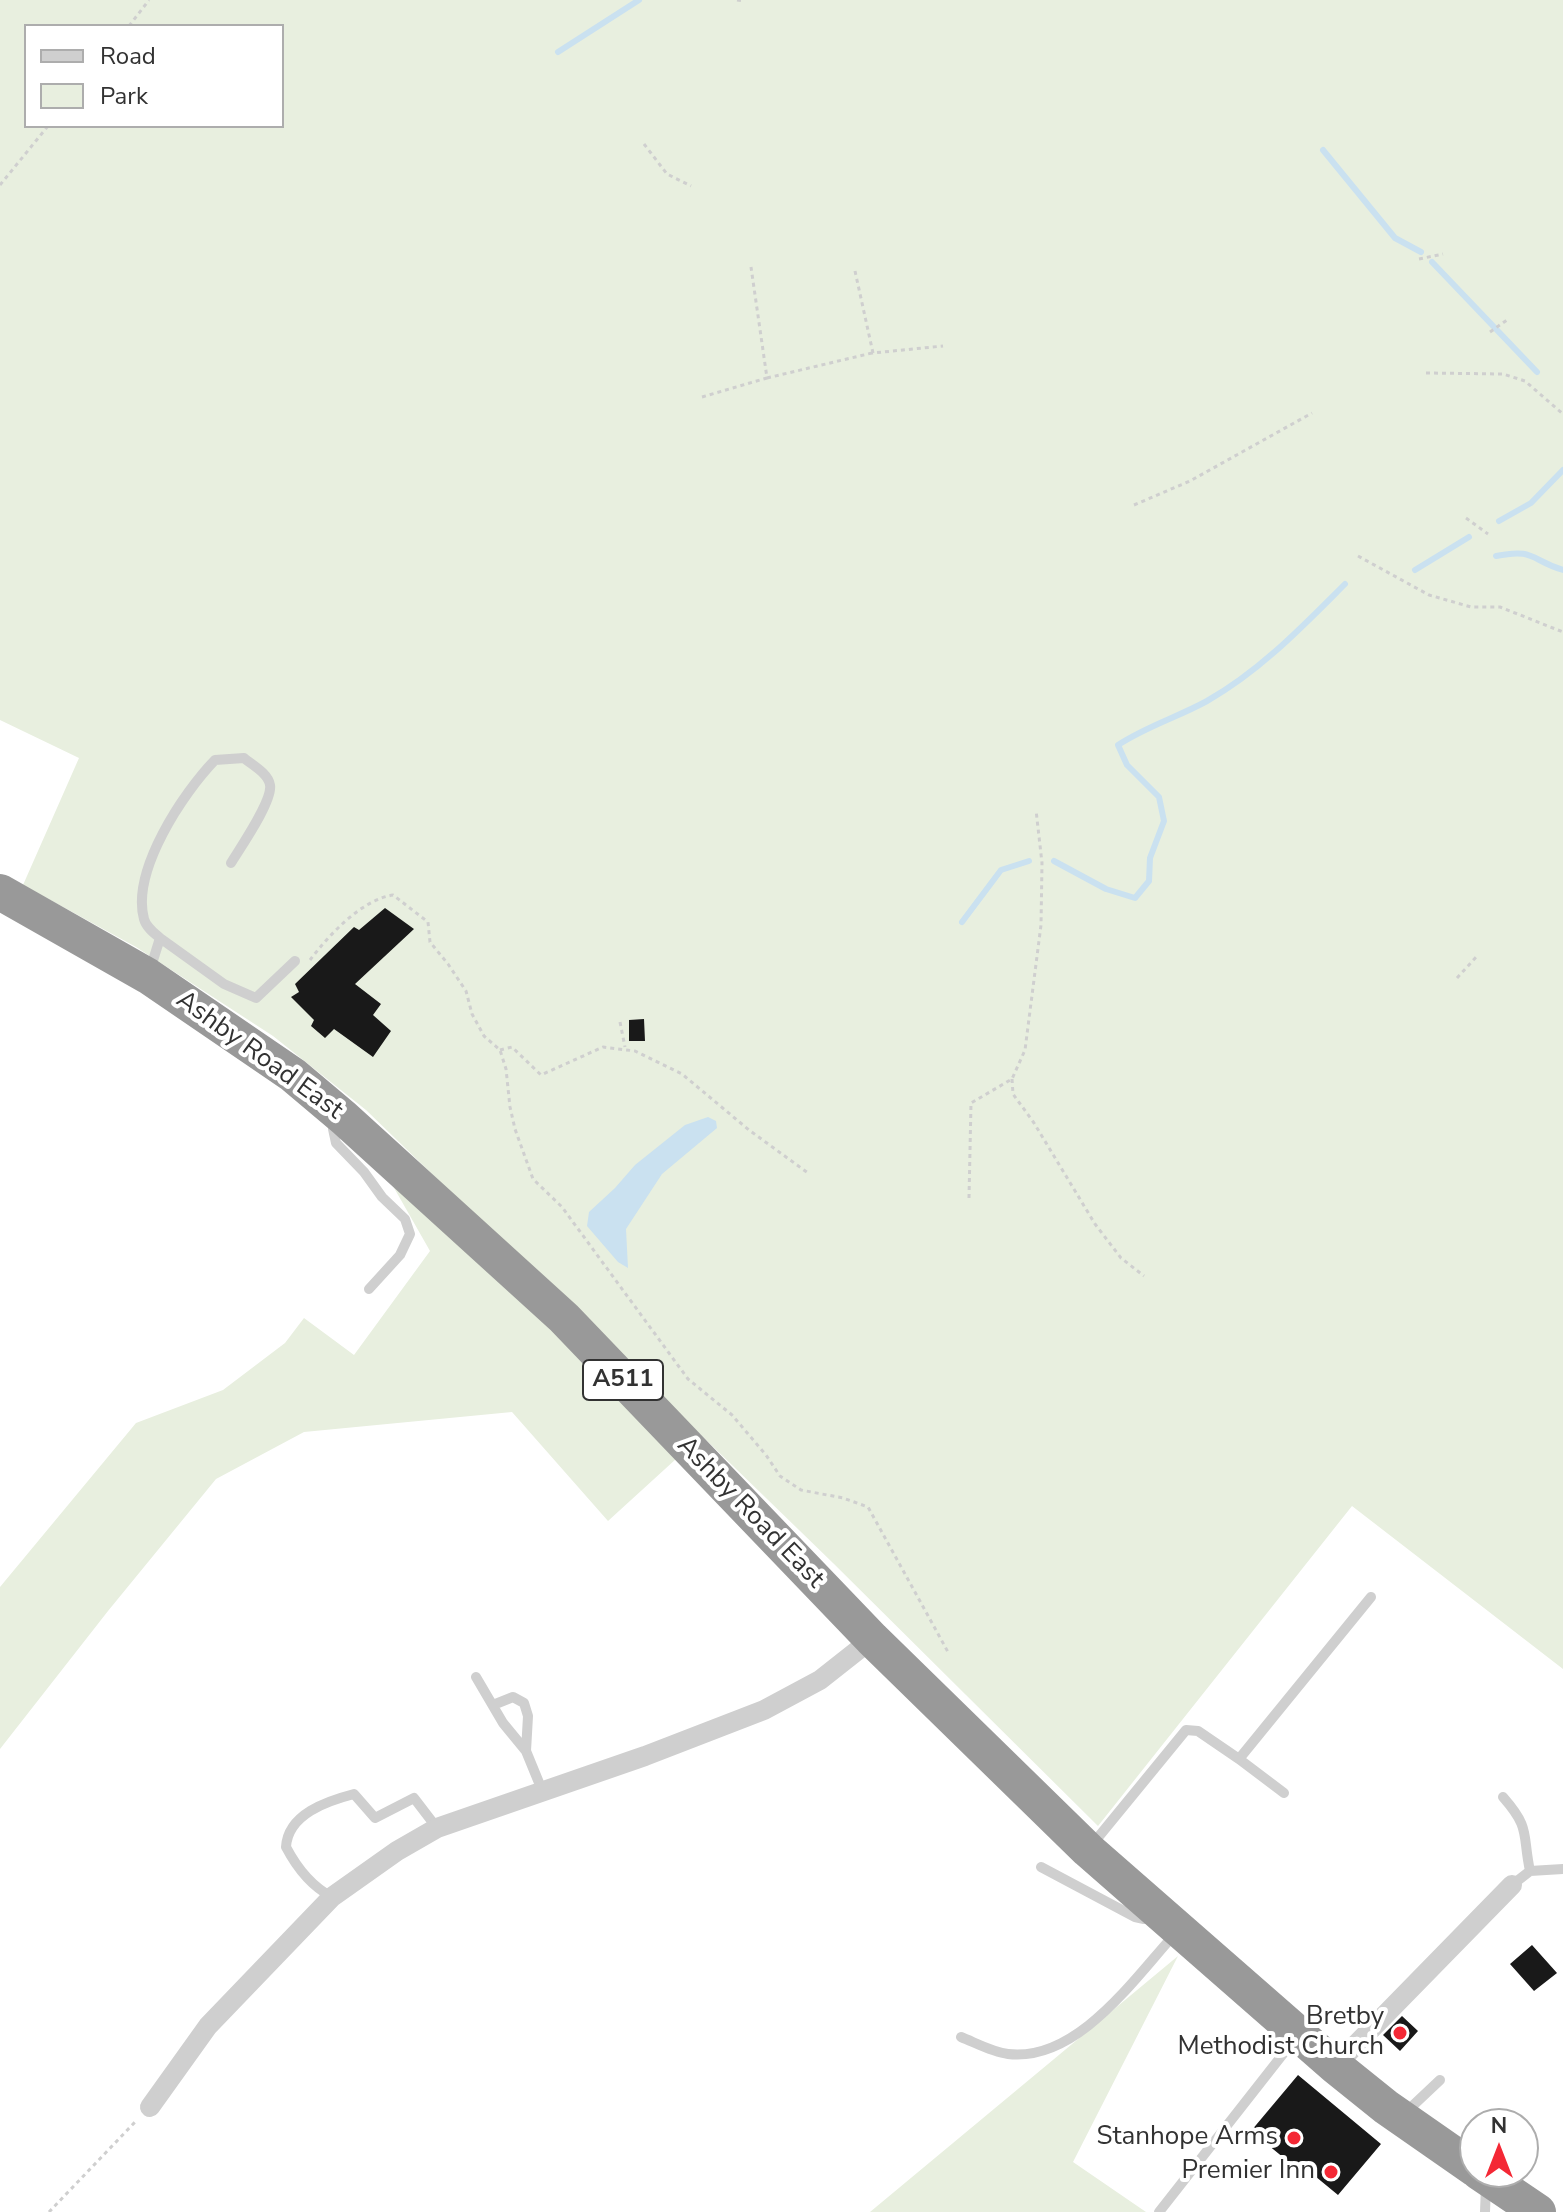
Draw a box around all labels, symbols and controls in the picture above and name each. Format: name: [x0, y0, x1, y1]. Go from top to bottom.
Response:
legend: [24, 24, 284, 128]
text: Road: [100, 40, 156, 72]
text: Park: [100, 80, 148, 112]
street label: Ashby Road East: [170, 985, 348, 1127]
road number: A511: [583, 1360, 663, 1400]
street label: Ashby Road East: [670, 1431, 830, 1595]
place label: Bretby Methodist Church: [1177, 2002, 1384, 2064]
marker: Bretby Methodist Church: [1391, 2024, 1409, 2042]
north arrow: [1459, 2108, 1539, 2188]
text: N: [1491, 2111, 1507, 2141]
place label: Stanhope Arms: [1096, 2122, 1278, 2154]
marker: Stanhope Arms: [1285, 2129, 1303, 2147]
place label: Premier Inn: [1182, 2156, 1315, 2188]
marker: Premier Inn: [1322, 2163, 1340, 2181]

